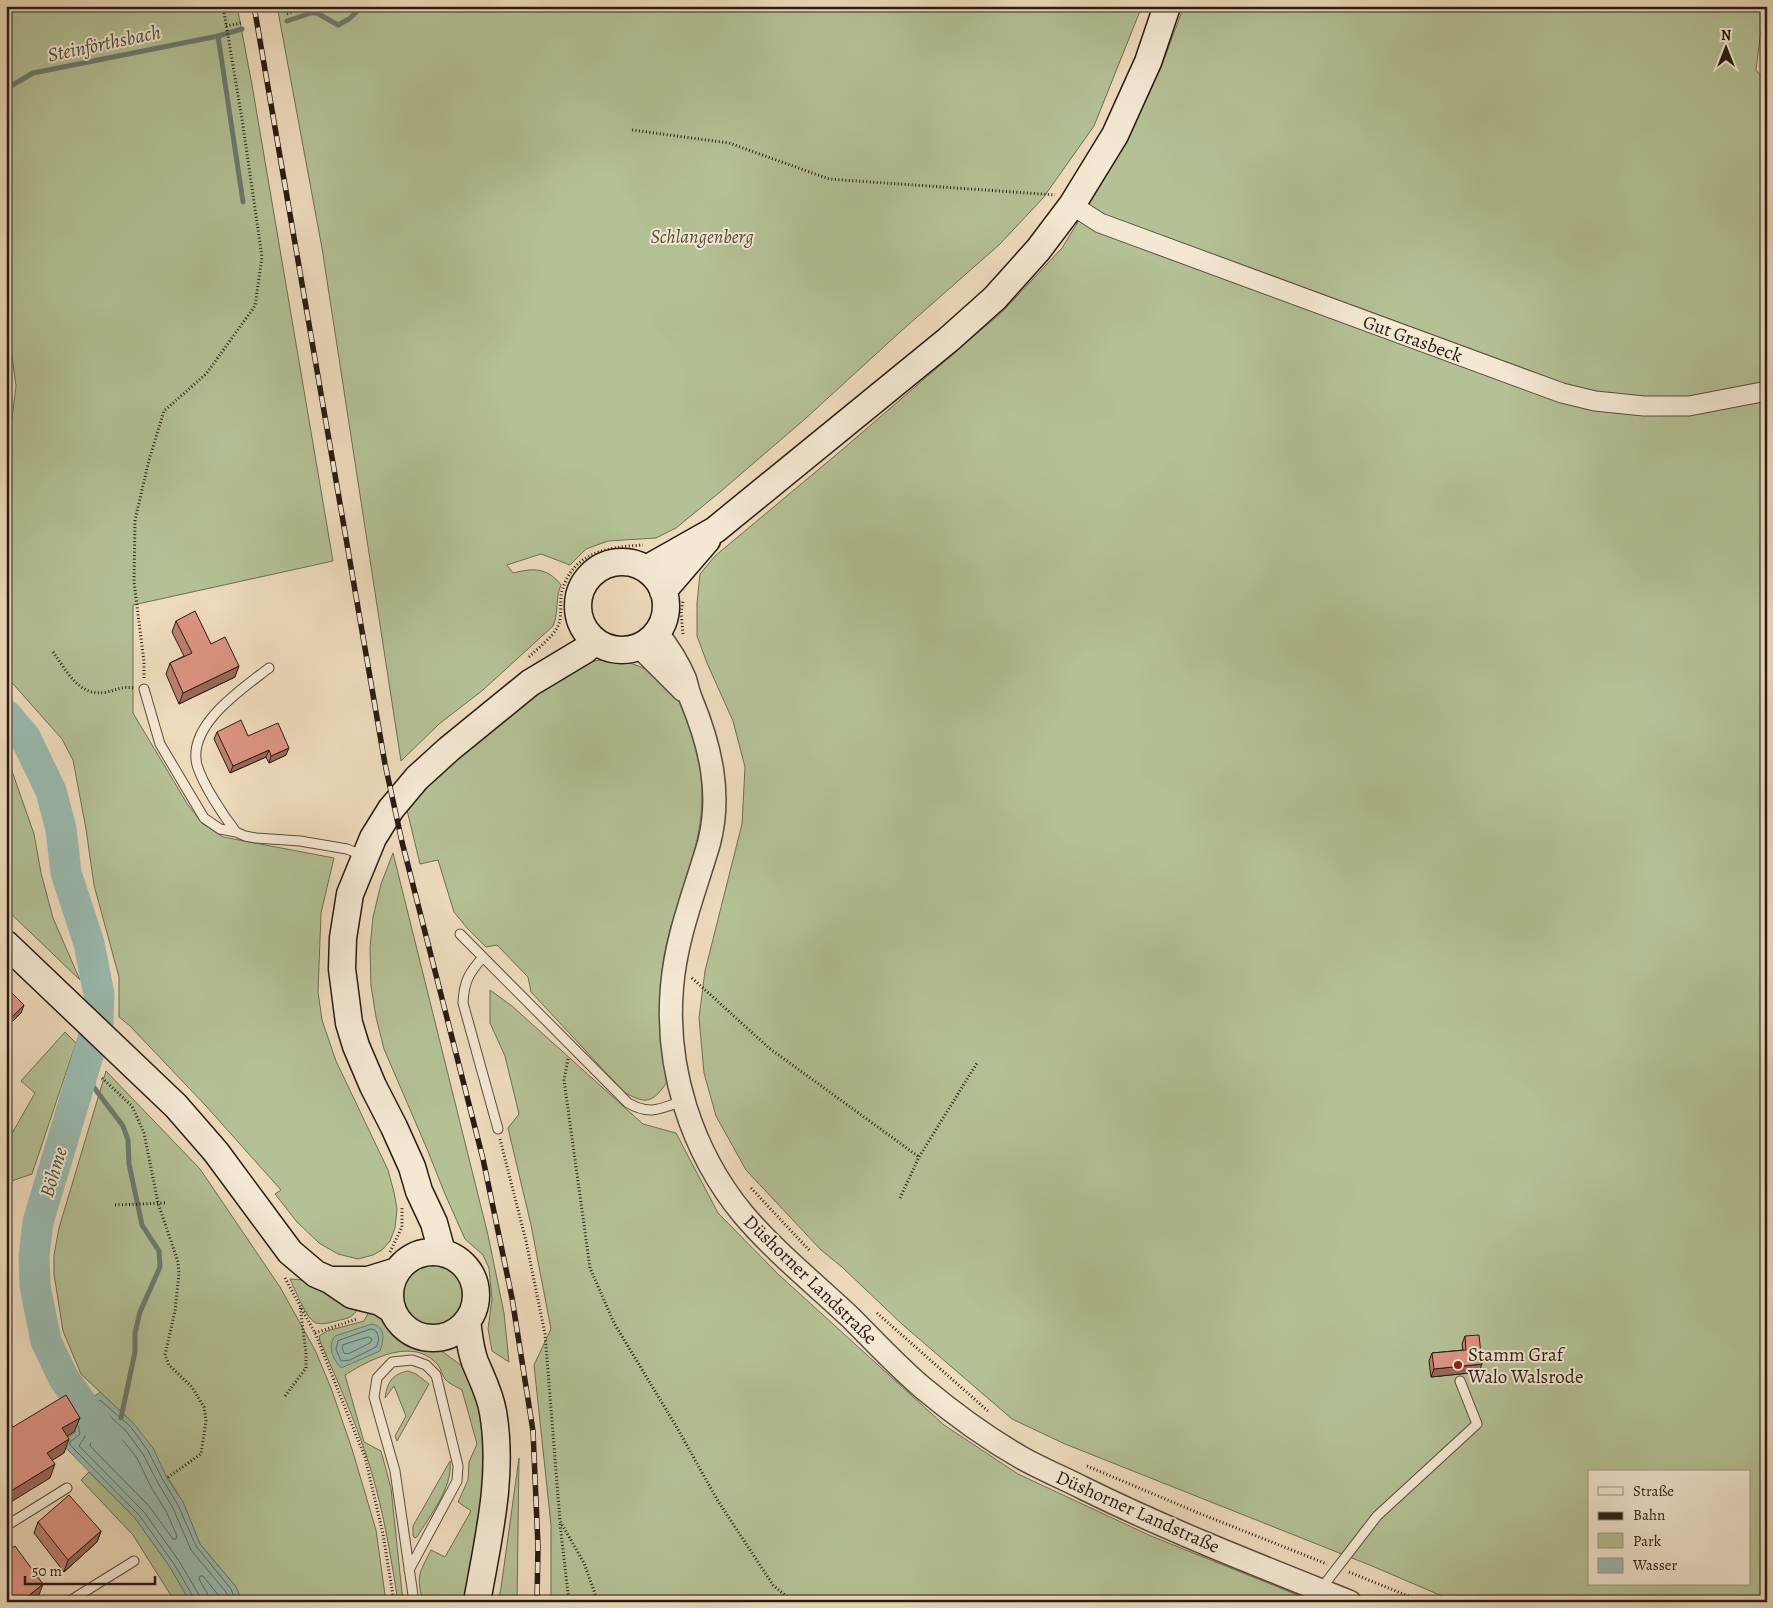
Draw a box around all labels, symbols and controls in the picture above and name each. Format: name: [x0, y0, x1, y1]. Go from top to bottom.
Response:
water label: Steinförthsbach: [45, 18, 163, 69]
north arrow: [1700, 22, 1750, 72]
text: N: [1721, 26, 1731, 45]
park label: Schlangenberg: [650, 224, 754, 250]
street label: Gut Grasbeck: [1359, 309, 1467, 369]
water label: Böhme: [33, 1144, 74, 1201]
street label: Düshorner Landstraße: [738, 1209, 883, 1350]
place label: Stamm Graf Walo Walsrode: [1467, 1342, 1583, 1390]
marker: Stamm Graf Walo Walsrode: [1452, 1359, 1464, 1371]
street label: Düshorner Landstraße: [1052, 1464, 1224, 1560]
legend: [1588, 1470, 1750, 1586]
text: Straße: [1633, 1481, 1674, 1501]
text: Bahn: [1633, 1505, 1665, 1525]
text: Park: [1633, 1531, 1662, 1551]
scale bar: [25, 1553, 155, 1585]
text: Wasser: [1632, 1555, 1678, 1575]
text: 50 m: [32, 1561, 62, 1581]

